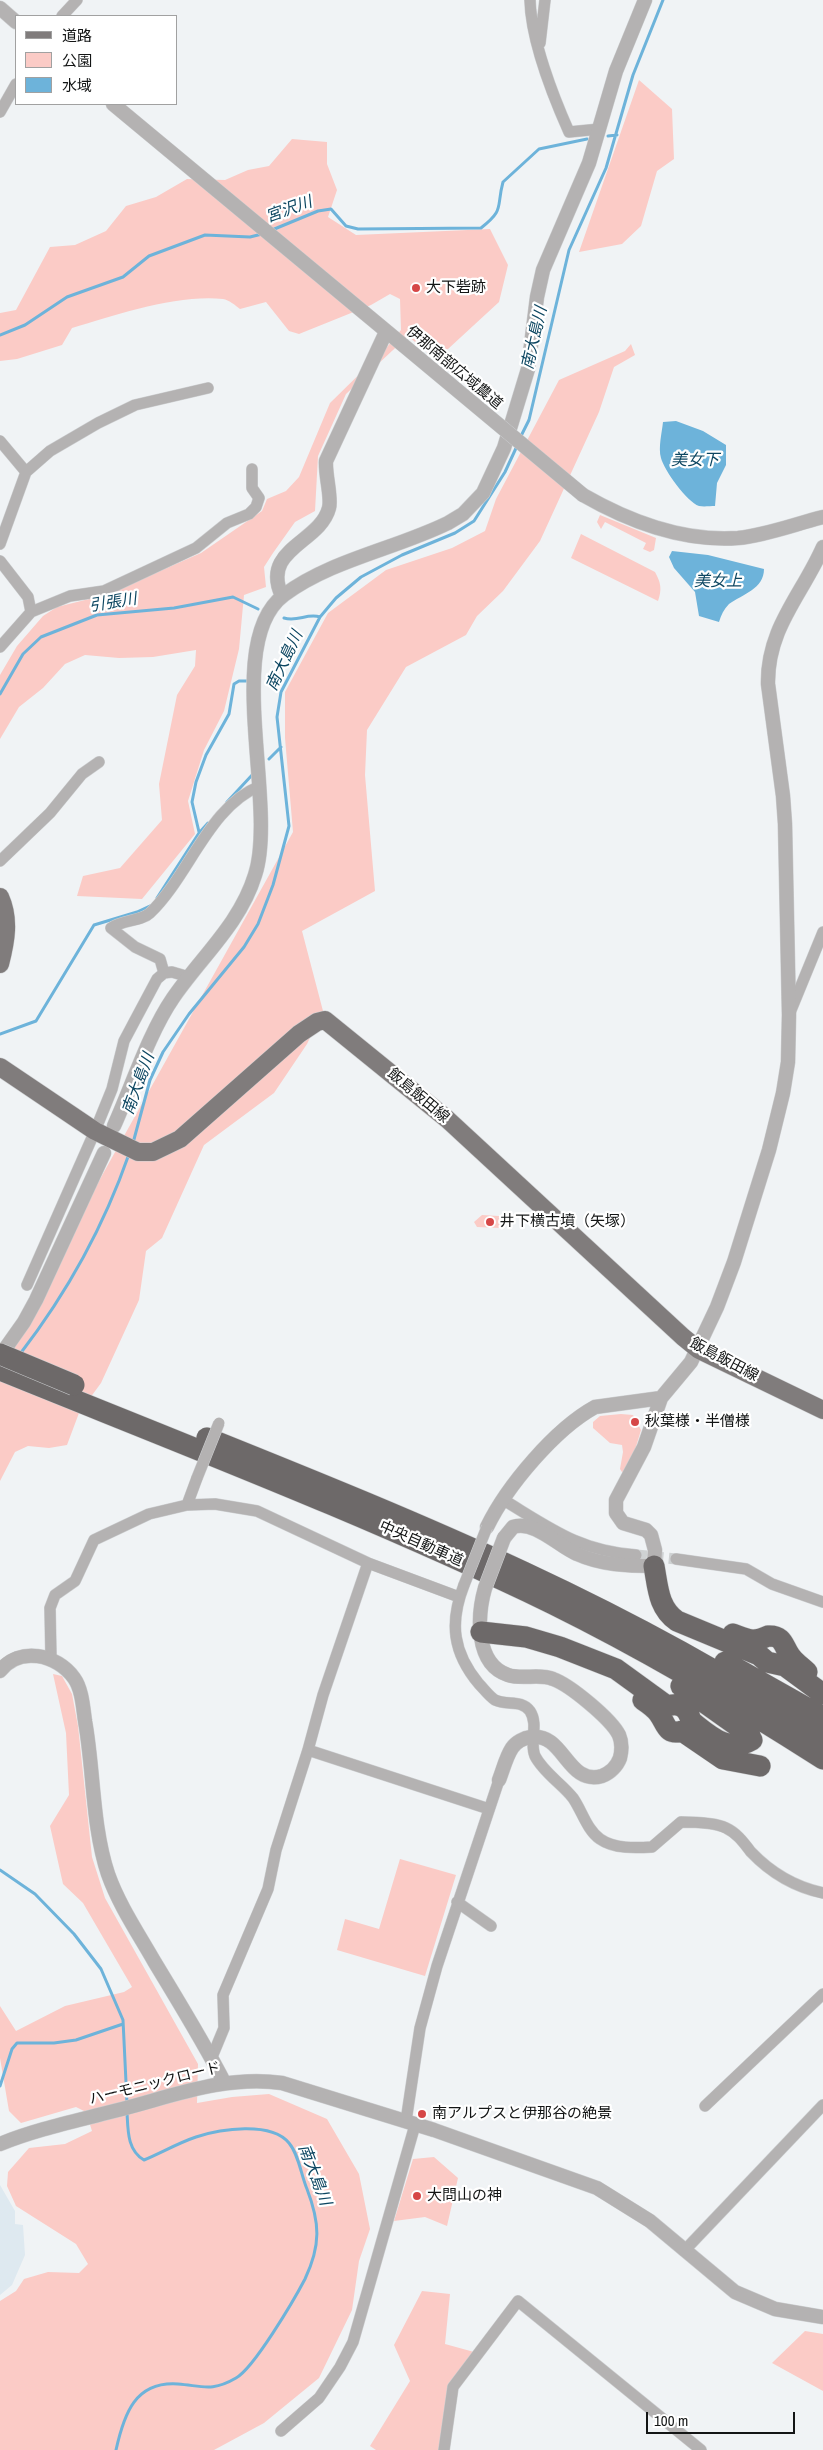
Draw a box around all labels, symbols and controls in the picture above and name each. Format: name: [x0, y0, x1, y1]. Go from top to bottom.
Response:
legend: [15, 15, 178, 105]
text: 道路: [62, 25, 92, 46]
text: 公園: [62, 50, 92, 71]
text: 水域: [62, 75, 92, 96]
water label: 宮沢川: [263, 193, 315, 227]
place label: 大下砦跡: [426, 279, 486, 297]
marker: 大下砦跡: [410, 282, 422, 294]
water label: 南大島川: [518, 305, 552, 371]
street label: 伊那南部広域農道: [402, 323, 506, 413]
water label: 美女下: [671, 451, 719, 471]
water label: 美女上: [694, 572, 742, 592]
water label: 引張川: [88, 590, 138, 616]
water label: 南大島川: [263, 628, 307, 694]
water label: 南大島川: [119, 1051, 159, 1117]
street label: 飯島飯田線: [383, 1065, 453, 1127]
place label: 井下横古墳（矢塚）: [500, 1213, 635, 1231]
marker: 井下横古墳（矢塚）: [484, 1216, 496, 1228]
street label: 飯島飯田線: [687, 1334, 761, 1386]
place label: 秋葉様・半僧様: [645, 1413, 750, 1431]
marker: 秋葉様・半僧様: [629, 1416, 641, 1428]
street label: 中央自動車道: [376, 1517, 466, 1571]
street label: ハーモニックロード: [87, 2059, 223, 2109]
place label: 南アルプスと伊那谷の絶景: [432, 2105, 612, 2123]
marker: 南アルプスと伊那谷の絶景: [416, 2108, 428, 2120]
water label: 南大島川: [294, 2142, 334, 2208]
place label: 大問山の神: [427, 2187, 502, 2205]
marker: 大問山の神: [411, 2190, 423, 2202]
scale bar: [648, 2402, 797, 2434]
text: 100 m: [654, 2410, 688, 2431]

